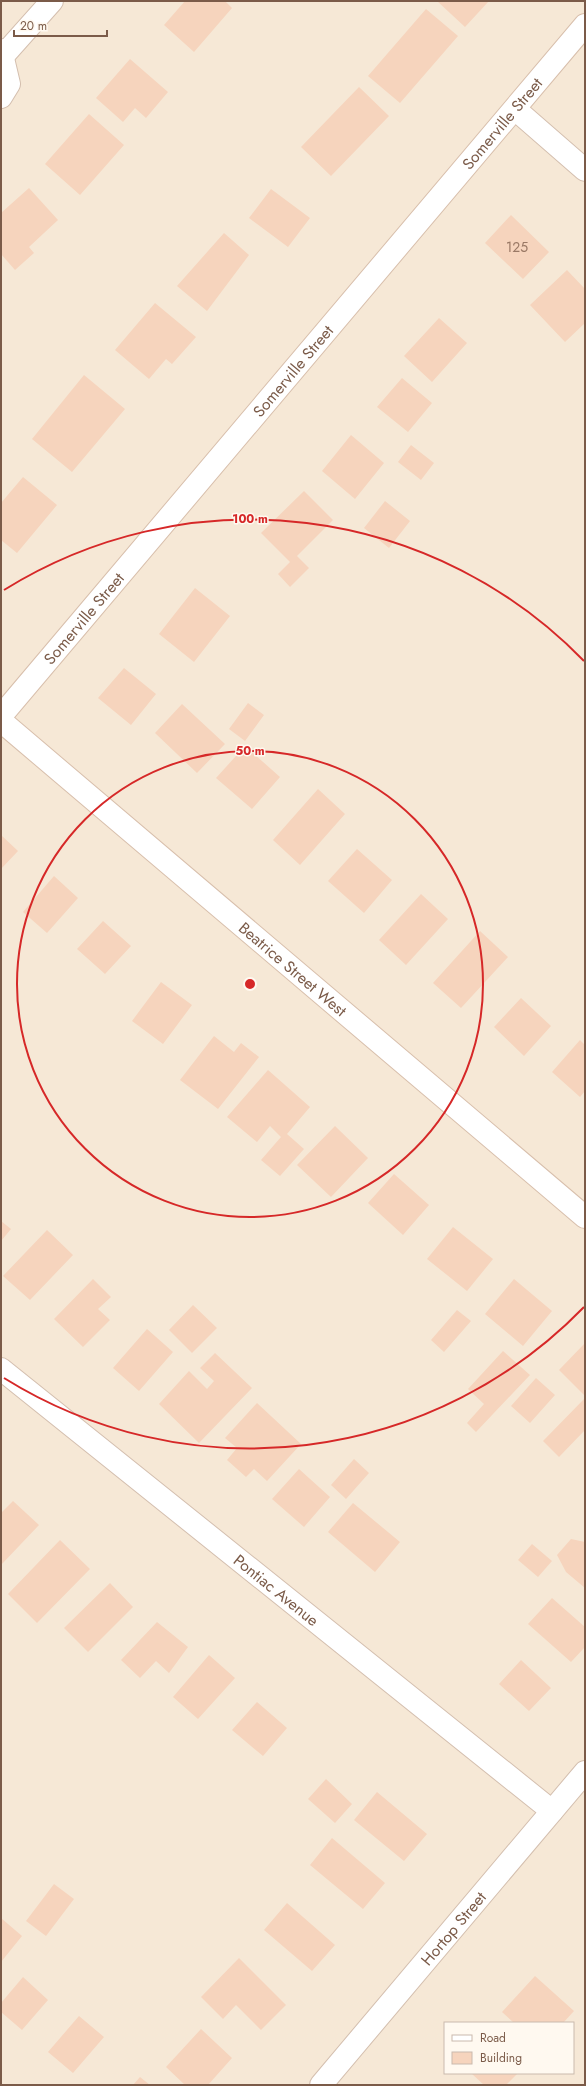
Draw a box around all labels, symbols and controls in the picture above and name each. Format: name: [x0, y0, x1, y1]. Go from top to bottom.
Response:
scale bar: [14, 12, 107, 38]
text: 20 m: [20, 17, 47, 35]
street label: Somerville Street: [457, 73, 548, 175]
house number: 125: [506, 237, 528, 257]
street label: Somerville Street: [248, 320, 339, 422]
text: 100 m: [232, 510, 268, 528]
street label: Somerville Street: [38, 567, 130, 670]
text: 50 m: [235, 742, 265, 760]
street label: Beatrice Street West: [234, 917, 352, 1022]
centre of rings: [243, 977, 257, 991]
street label: Pontiac Avenue: [228, 1549, 324, 1632]
street label: Hortop Street: [416, 1887, 492, 1971]
legend: [444, 2022, 574, 2074]
text: Road: [480, 2029, 506, 2047]
text: Building: [480, 2049, 522, 2067]

